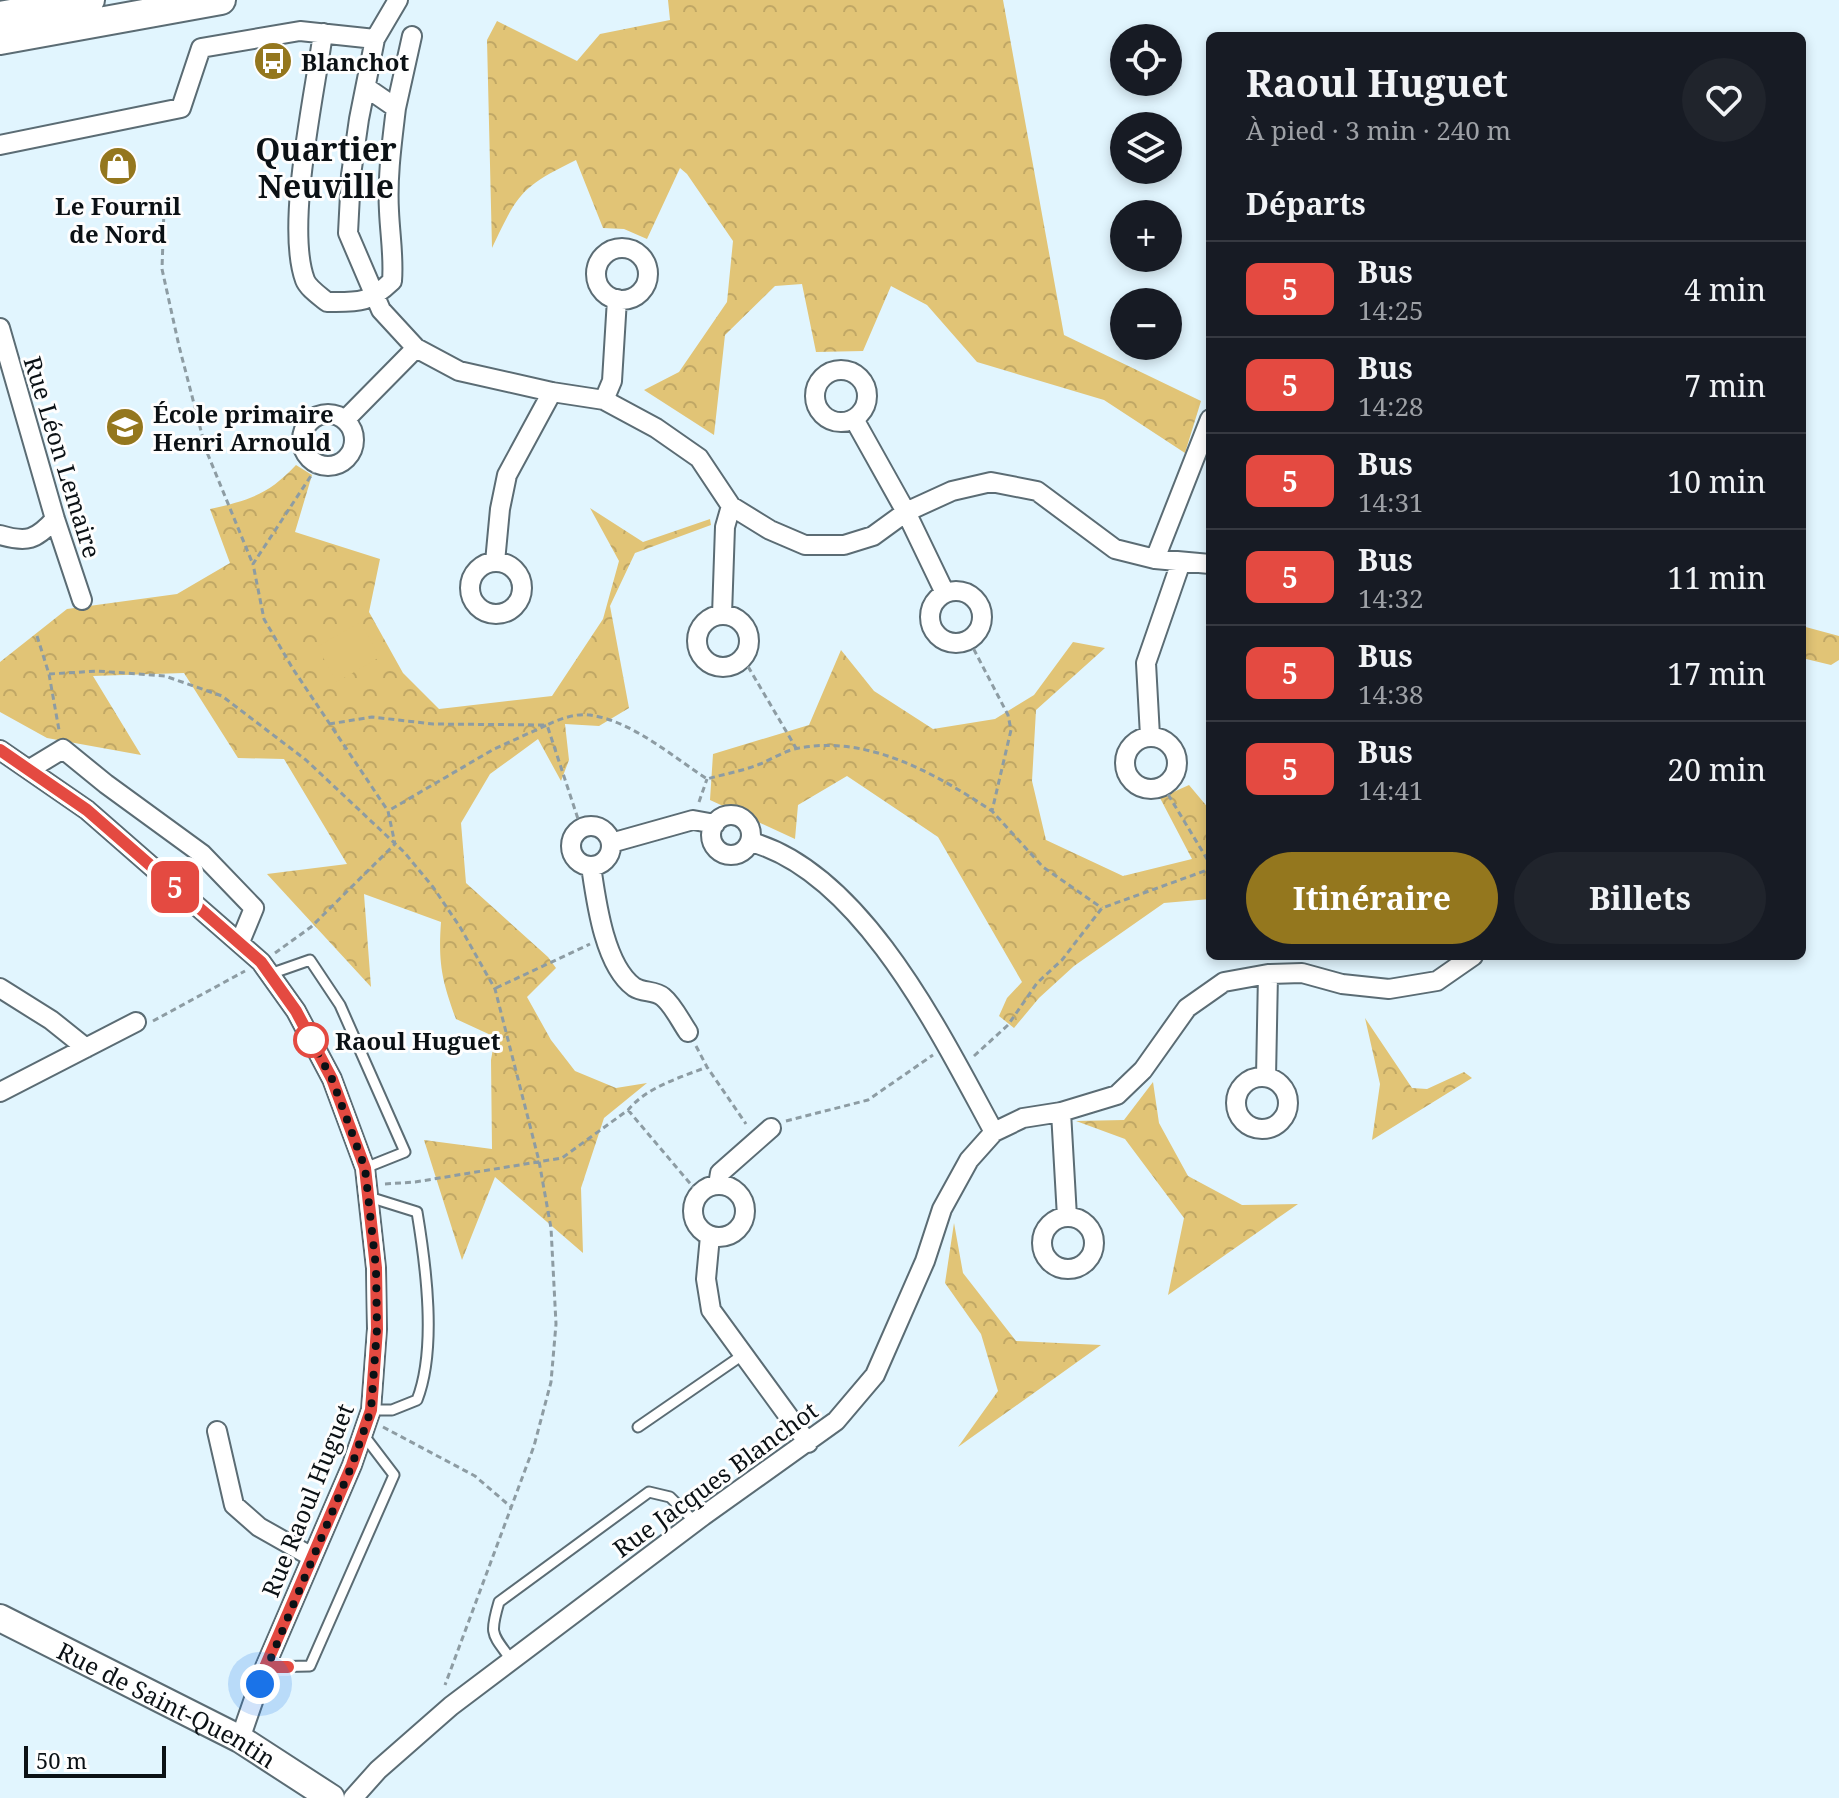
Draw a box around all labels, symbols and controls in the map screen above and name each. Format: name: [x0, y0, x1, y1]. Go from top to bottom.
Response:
map controls: [1110, 24, 1182, 360]
button: locate: [1110, 24, 1182, 96]
bus stop icon: Blanchot: [252, 40, 294, 82]
place label: Blanchot: [301, 45, 409, 78]
text: Raoul Huguet: [1246, 56, 1508, 108]
button: heart: [1682, 58, 1766, 142]
button: layers: [1110, 112, 1182, 184]
text: À pied · 3 min · 240 m: [1246, 112, 1511, 148]
district label: Quartier Neuville: [255, 127, 397, 207]
shop icon: Le Fournil de Nord: [97, 145, 139, 187]
text: Départs: [1246, 183, 1366, 224]
place label: Le Fournil de Nord: [55, 189, 181, 250]
button: +: [1110, 200, 1182, 272]
text: Bus: [1358, 251, 1413, 292]
text: 4 min: [1684, 269, 1766, 310]
text: 5: [1282, 270, 1298, 308]
button: −: [1110, 288, 1182, 360]
text: 14:25: [1358, 292, 1424, 328]
text: Bus: [1358, 347, 1413, 388]
street label: Rue Léon Lemaire: [17, 352, 109, 562]
text: 7 min: [1684, 365, 1766, 406]
text: 5: [1282, 366, 1298, 404]
text: 14:28: [1358, 388, 1424, 424]
place label: École primaire Henri Arnould: [153, 397, 334, 458]
school or university icon: École primaire Henri Arnould: [104, 406, 146, 448]
text: Bus: [1358, 443, 1413, 484]
text: 10 min: [1667, 461, 1766, 502]
text: 5: [1282, 462, 1298, 500]
text: 14:31: [1358, 484, 1424, 520]
text: Bus: [1358, 539, 1413, 580]
text: 11 min: [1667, 557, 1766, 598]
text: 5: [1282, 558, 1298, 596]
text: 14:32: [1358, 580, 1424, 616]
text: Bus: [1358, 635, 1413, 676]
text: 17 min: [1667, 653, 1766, 694]
text: 5: [1282, 654, 1298, 692]
text: 14:38: [1358, 676, 1424, 712]
text: Bus: [1358, 731, 1413, 772]
text: 20 min: [1667, 749, 1766, 790]
text: 5: [1282, 750, 1298, 788]
text: 14:41: [1358, 772, 1424, 808]
button: Itinéraire: [1246, 852, 1498, 944]
button: Billets: [1514, 852, 1766, 944]
line badge: 5: [149, 861, 201, 913]
text: 5: [167, 868, 183, 906]
marker: Raoul Huguet: [294, 1023, 328, 1057]
place label: Raoul Huguet: [335, 1024, 501, 1057]
street label: Rue Jacques Blanchot: [606, 1394, 824, 1564]
street label: Rue Raoul Huguet: [253, 1398, 361, 1602]
street label: Rue de Saint-Quentin: [52, 1633, 283, 1775]
your location: [240, 1664, 280, 1704]
scale bar: [24, 1742, 166, 1778]
text: 50 m: [36, 1745, 87, 1775]

